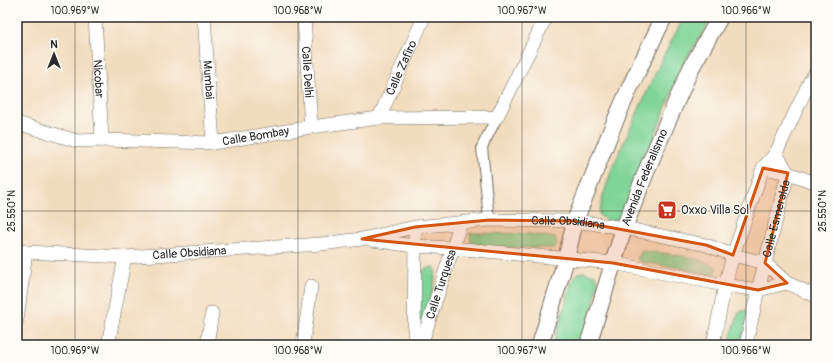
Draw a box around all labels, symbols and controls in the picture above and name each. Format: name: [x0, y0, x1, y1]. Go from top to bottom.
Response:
text: 100.969°W: [51, 5, 100, 17]
text: 100.968°W: [274, 5, 323, 17]
text: 100.967°W: [498, 5, 547, 17]
text: 100.966°W: [721, 5, 771, 17]
north arrow: [34, 34, 74, 74]
text: N: [50, 38, 58, 51]
street label: Calle Zafiro: [383, 38, 421, 98]
street label: Calle Delhi: [298, 46, 316, 98]
street label: Nicobar: [89, 59, 107, 99]
street label: Mumbai: [199, 60, 217, 100]
street label: Calle Bombay: [221, 124, 290, 149]
street label: Avenida Federalismo: [619, 126, 672, 228]
street label: Calle Esmeralda: [760, 178, 794, 259]
text: 25.550°N: [6, 190, 18, 232]
text: 25.550°N: [817, 190, 829, 232]
supermarket icon: Oxxo Villa Sol: [656, 199, 678, 221]
place label: Oxxo Villa Sol: [681, 203, 749, 218]
street label: Calle Obsidiana: [531, 213, 606, 233]
street label: Calle Obsidiana: [152, 243, 227, 263]
street label: Calle Turquesa: [423, 247, 460, 321]
text: 100.969°W: [51, 345, 100, 357]
text: 100.968°W: [274, 345, 323, 357]
text: 100.967°W: [498, 345, 547, 357]
text: 100.966°W: [721, 345, 771, 357]

